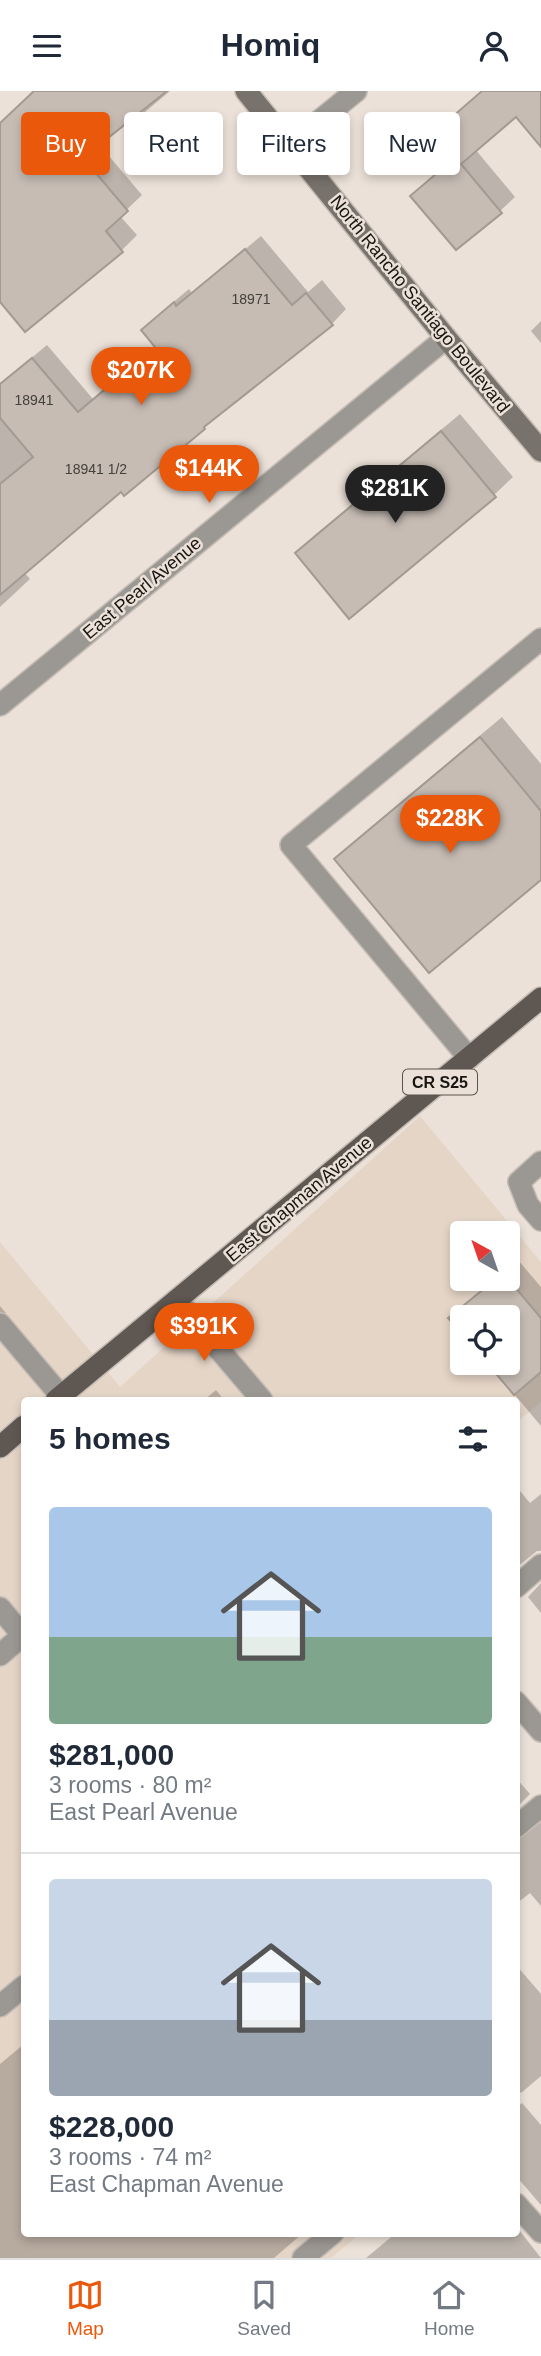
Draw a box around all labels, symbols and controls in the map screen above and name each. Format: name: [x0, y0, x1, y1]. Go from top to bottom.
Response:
icon: menu: [28, 27, 66, 65]
text: Homiq: [221, 27, 320, 63]
icon: person: [475, 27, 513, 65]
chip: Buy: [21, 112, 110, 175]
chip: Rent: [124, 112, 223, 175]
chip: Filters: [237, 112, 350, 175]
chip: New: [364, 112, 460, 175]
street label: North Rancho Santiago Boulevard: [326, 192, 514, 416]
house number: 18971: [232, 291, 271, 307]
pin: $207K: [92, 347, 190, 407]
text: $207K: [107, 357, 175, 383]
house number: 18941: [15, 392, 54, 408]
pin: $144K: [160, 445, 258, 505]
text: $144K: [175, 455, 243, 481]
house number: 18941 1/2: [65, 461, 127, 477]
pin: $281K: [346, 465, 444, 525]
text: $281K: [361, 475, 429, 501]
street label: East Pearl Avenue: [79, 533, 205, 643]
pin: $228K: [401, 795, 499, 855]
text: $228K: [416, 805, 484, 831]
road number: CR S25: [403, 1070, 477, 1095]
street label: East Chapman Avenue: [222, 1132, 376, 1266]
north arrow: [450, 1221, 520, 1291]
map controls: [450, 1221, 520, 1375]
pin: $391K: [155, 1303, 253, 1363]
button: locate: [450, 1305, 520, 1375]
text: $391K: [170, 1313, 238, 1339]
icon: filters: [454, 1420, 492, 1458]
text: 5 homes: [49, 1422, 171, 1455]
icon: home: [208, 1553, 334, 1679]
text: $281,000: [49, 1738, 174, 1771]
text: 3 rooms · 80 m²: [49, 1772, 211, 1798]
text: East Pearl Avenue: [49, 1799, 238, 1825]
icon: home: [208, 1925, 334, 2051]
text: $228,000: [49, 2110, 174, 2143]
text: 3 rooms · 74 m²: [49, 2144, 211, 2170]
text: East Chapman Avenue: [49, 2171, 284, 2197]
tab: Map: [66, 2276, 104, 2340]
tab: Saved: [237, 2276, 291, 2340]
tab: Home: [424, 2276, 475, 2340]

